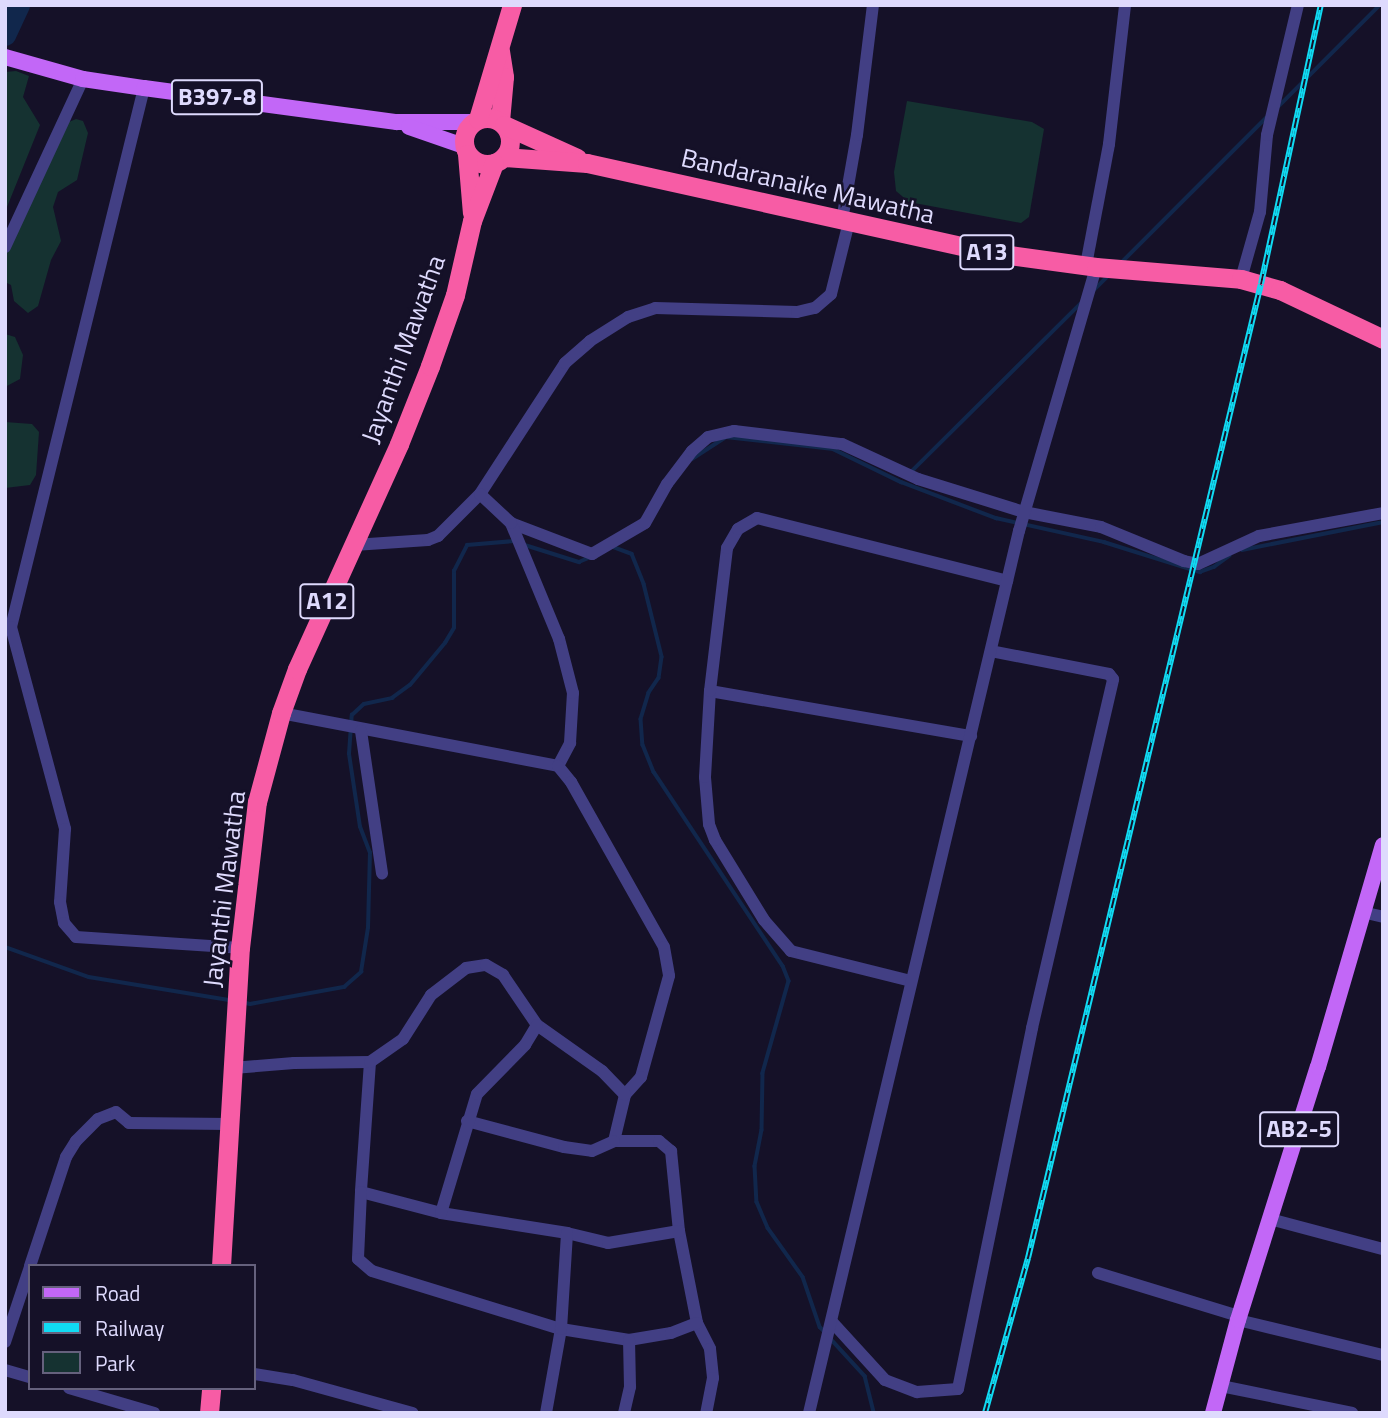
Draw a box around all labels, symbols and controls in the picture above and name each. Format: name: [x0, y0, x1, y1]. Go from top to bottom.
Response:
road number: B397-8: [170, 76, 264, 118]
street label: Bandaranaike Mawatha: [678, 142, 938, 230]
road number: A13: [959, 232, 1015, 272]
street label: Jayanthi Mawatha: [355, 251, 451, 447]
road number: A12: [299, 580, 355, 622]
street label: Jayanthi Mawatha: [196, 789, 252, 989]
road number: AB2-5: [1259, 1108, 1339, 1149]
legend: [28, 1264, 256, 1390]
text: Road: [95, 1277, 140, 1309]
text: Railway: [95, 1312, 164, 1344]
text: Park: [95, 1347, 135, 1379]

